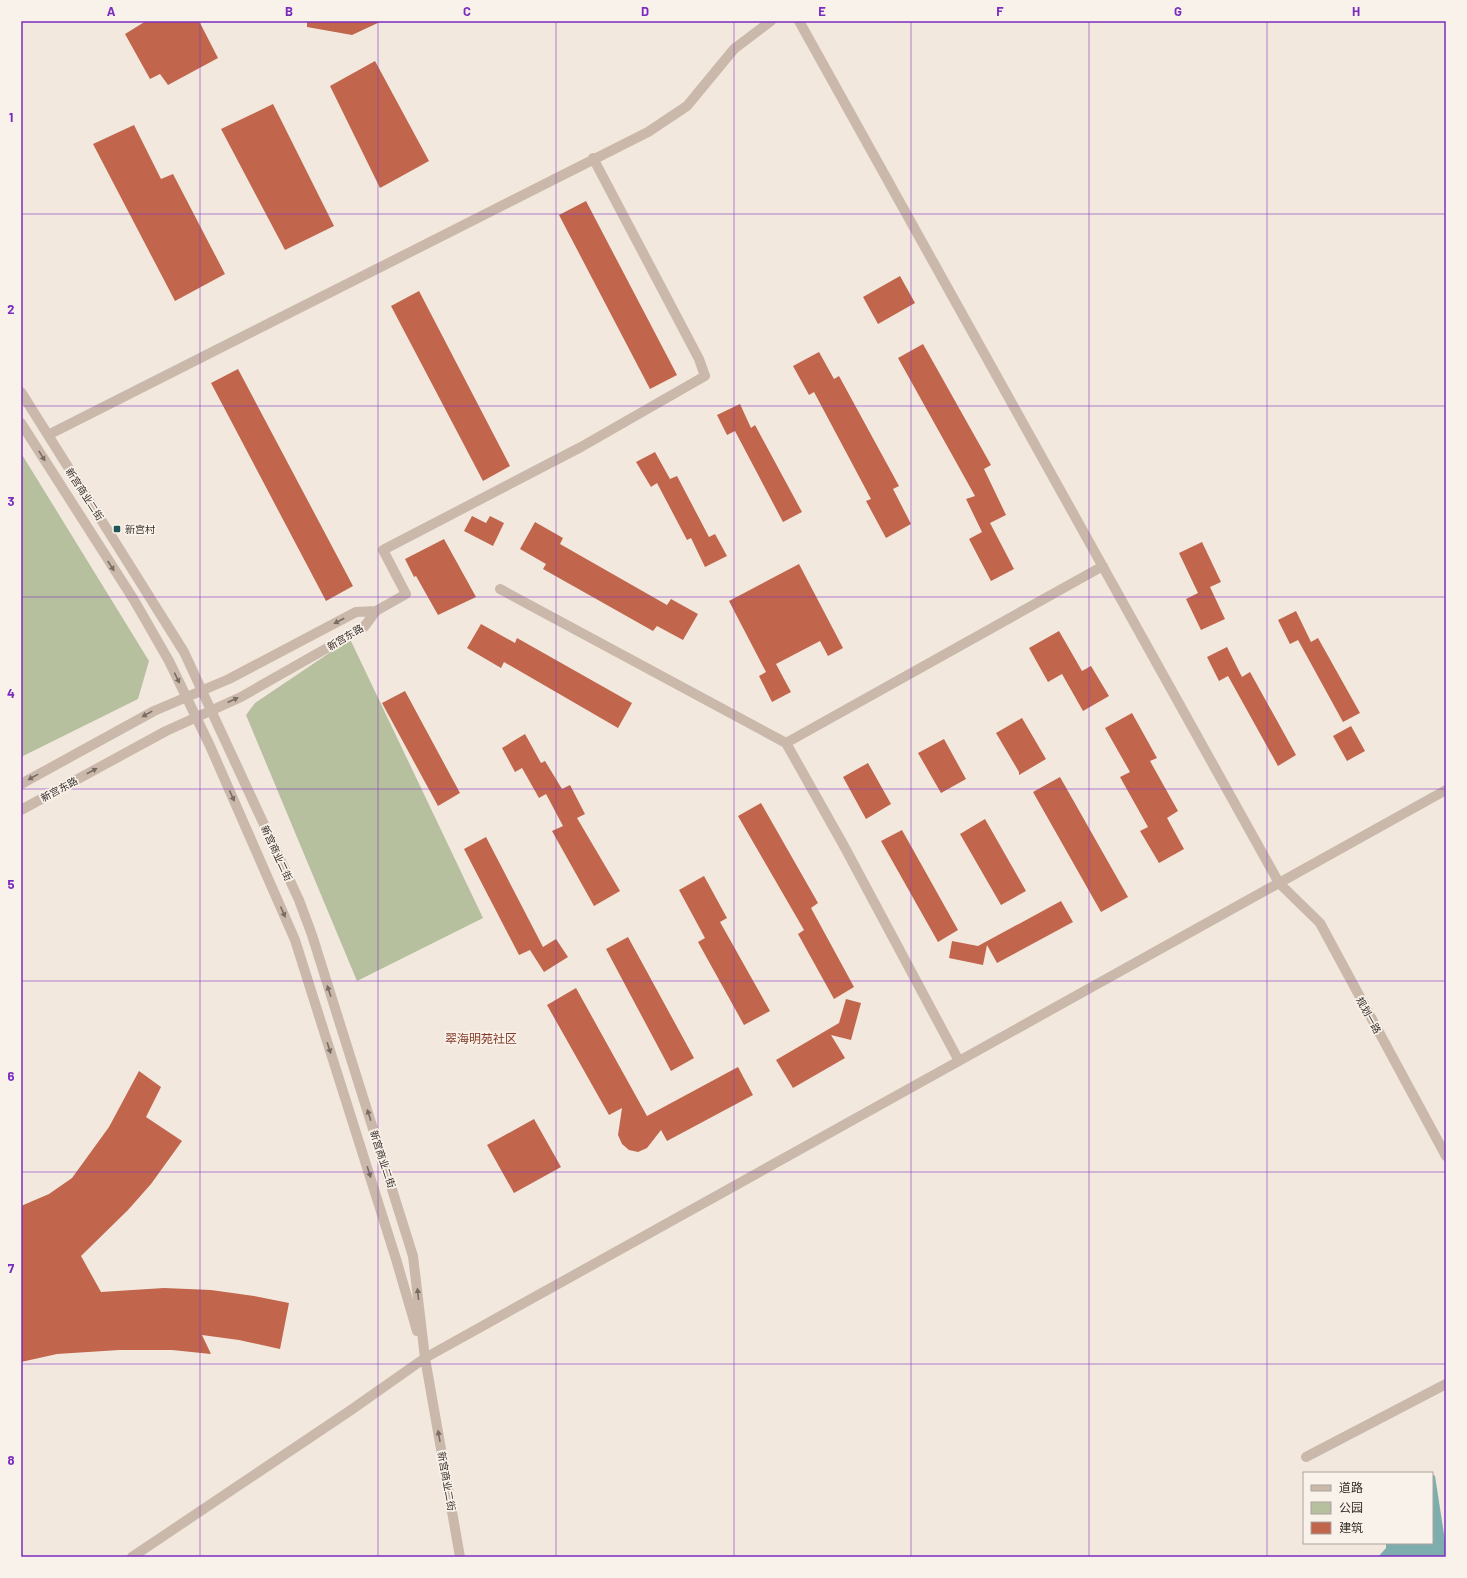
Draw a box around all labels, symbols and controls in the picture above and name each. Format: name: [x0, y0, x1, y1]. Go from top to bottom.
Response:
text: A: [107, 3, 116, 19]
text: B: [285, 3, 293, 19]
text: C: [463, 3, 471, 19]
text: D: [641, 3, 649, 19]
text: E: [818, 3, 826, 19]
text: F: [996, 3, 1004, 19]
text: G: [1174, 3, 1182, 19]
text: H: [1352, 3, 1360, 19]
text: 1: [9, 109, 13, 125]
text: 2: [7, 301, 15, 317]
one-way arrow: [38, 450, 45, 462]
street label: 新宫商业二街: [64, 466, 106, 522]
text: 3: [7, 493, 15, 509]
place label: 新宫村: [125, 523, 155, 535]
marker: 新宫村: [112, 524, 122, 534]
one-way arrow: [107, 561, 115, 571]
one-way arrow: [334, 617, 345, 624]
street label: 新宫东路: [325, 622, 365, 652]
one-way arrow: [174, 672, 180, 684]
text: 4: [7, 685, 15, 701]
one-way arrow: [228, 697, 239, 703]
one-way arrow: [141, 711, 153, 718]
one-way arrow: [86, 768, 98, 775]
one-way arrow: [27, 774, 39, 780]
street label: 新宫东路: [39, 774, 79, 804]
one-way arrow: [229, 790, 235, 801]
street label: 新宫商业二街: [259, 823, 295, 883]
text: 5: [7, 876, 15, 892]
one-way arrow: [280, 906, 286, 917]
one-way arrow: [326, 984, 332, 996]
street label: 规划一路: [1354, 995, 1384, 1035]
district label: 翠海明苑社区: [445, 1031, 517, 1045]
one-way arrow: [327, 1042, 333, 1054]
text: 6: [8, 1068, 15, 1084]
one-way arrow: [365, 1108, 371, 1120]
street label: 新宫商业二街: [368, 1129, 398, 1189]
one-way arrow: [366, 1166, 372, 1178]
text: 7: [8, 1260, 15, 1276]
one-way arrow: [414, 1287, 421, 1300]
one-way arrow: [436, 1430, 442, 1442]
street label: 新宫商业二街: [436, 1450, 458, 1512]
text: 8: [7, 1452, 15, 1468]
legend: [1303, 1472, 1433, 1544]
text: 道路: [1339, 1480, 1363, 1494]
text: 公园: [1339, 1500, 1363, 1514]
text: 建筑: [1339, 1520, 1363, 1534]

